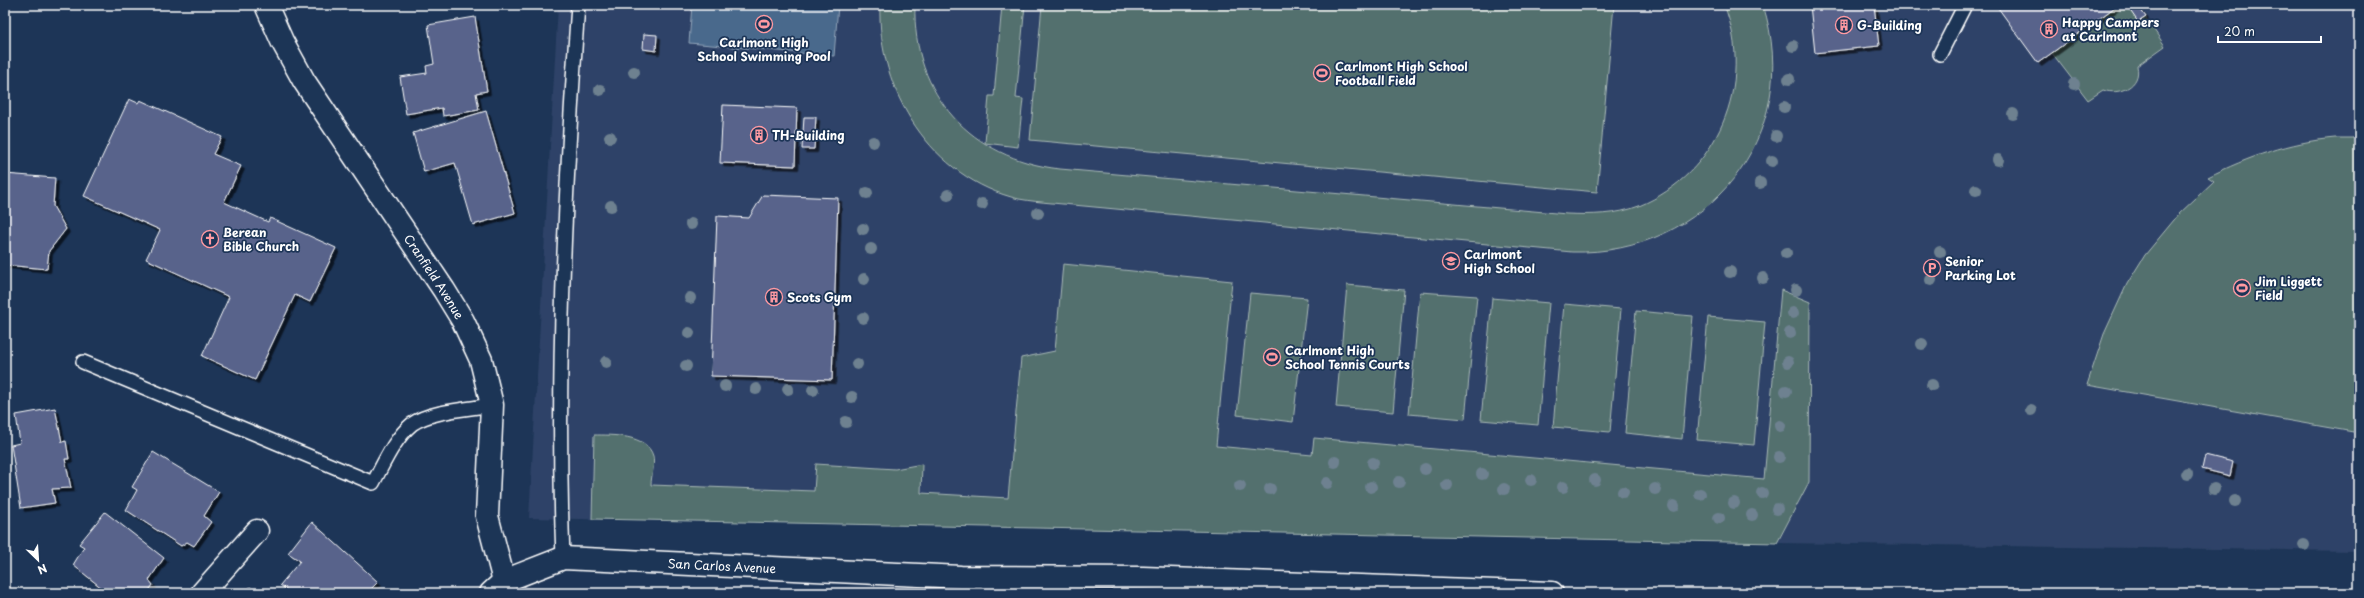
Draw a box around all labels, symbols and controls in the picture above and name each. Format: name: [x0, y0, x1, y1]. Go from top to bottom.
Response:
place label: Happy Campers at Carlmont: [2062, 13, 2160, 45]
sports icon: Carlmont High School Swimming Pool: [754, 14, 774, 34]
building icon: G-Building: [1834, 15, 1854, 35]
place label: G-Building: [1857, 16, 1922, 34]
scale bar: [2218, 18, 2321, 44]
building icon: Happy Campers at Carlmont: [2039, 19, 2059, 39]
text: 20 m: [2224, 22, 2255, 40]
place label: Carlmont High School Swimming Pool: [697, 33, 831, 65]
place label: Carlmont High School Football Field: [1335, 57, 1468, 89]
sports icon: Carlmont High School Football Field: [1312, 63, 1332, 83]
building icon: TH-Building: [749, 125, 769, 145]
place label: TH-Building: [772, 126, 845, 144]
place label: Berean Bible Church: [223, 223, 299, 255]
church icon: Berean Bible Church: [200, 229, 220, 249]
street label: Cranfield Avenue: [400, 230, 469, 323]
place label: Carlmont High School: [1464, 245, 1535, 277]
school or university icon: Carlmont High School: [1441, 251, 1461, 271]
place label: Senior Parking Lot: [1945, 252, 2016, 284]
parking icon: Senior Parking Lot: [1922, 258, 1942, 278]
place label: Jim Liggett Field: [2255, 272, 2322, 304]
sports icon: Jim Liggett Field: [2232, 278, 2252, 298]
building icon: Scots Gym: [764, 287, 784, 307]
place label: Scots Gym: [787, 288, 852, 306]
place label: Carlmont High School Tennis Courts: [1285, 341, 1410, 373]
sports icon: Carlmont High School Tennis Courts: [1262, 347, 1282, 367]
north arrow: [18, 540, 58, 580]
street label: San Carlos Avenue: [667, 554, 777, 577]
text: N: [35, 560, 50, 579]

